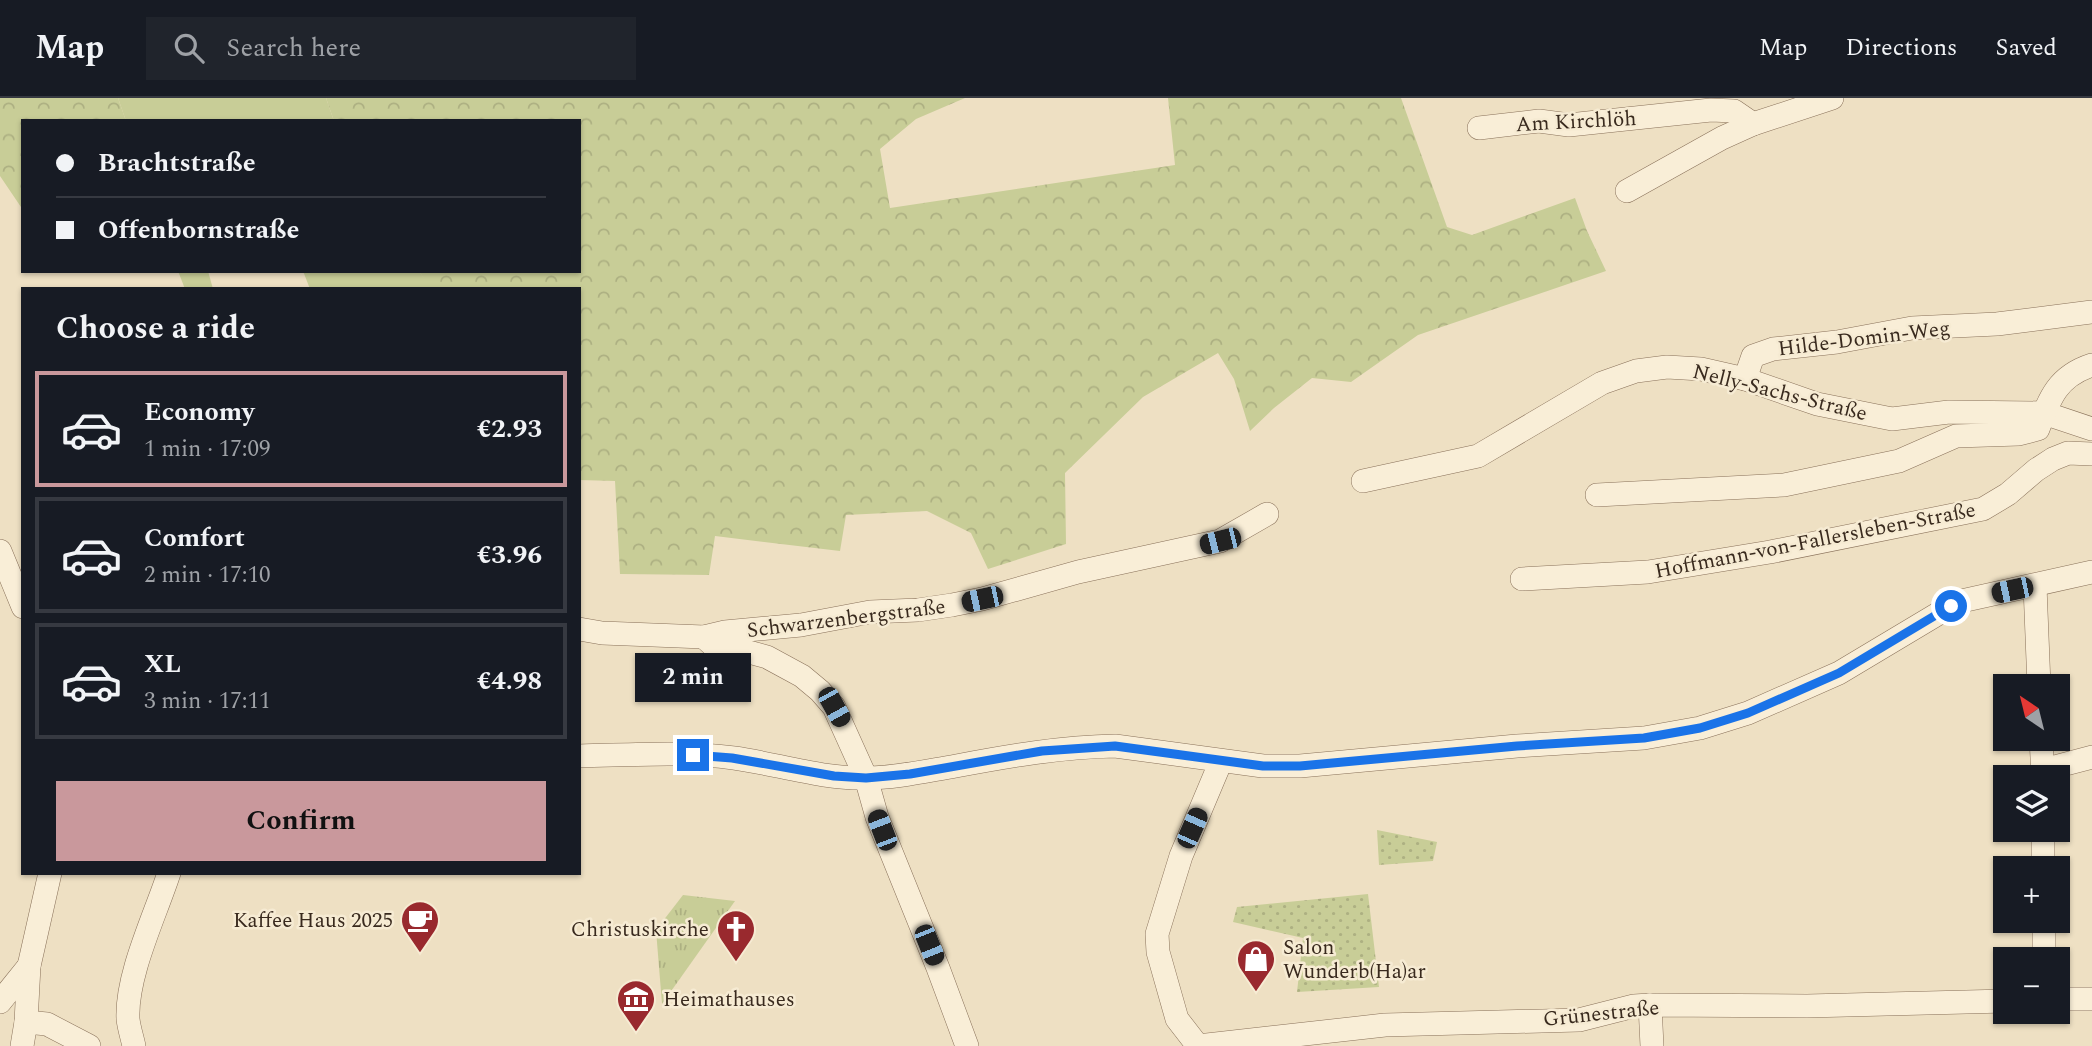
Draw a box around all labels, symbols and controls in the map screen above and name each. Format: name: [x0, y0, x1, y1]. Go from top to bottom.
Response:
search box: [146, 17, 636, 80]
text: Map: [35, 23, 104, 73]
text: Search here: [226, 28, 361, 68]
icon: search: [170, 29, 208, 67]
text: Map: [1759, 30, 1807, 66]
text: Directions: [1845, 30, 1957, 66]
text: Saved: [1995, 30, 2057, 66]
street label: Am Kirchlöh: [1515, 103, 1637, 141]
text: Brachtstraße: [98, 143, 256, 183]
text: Offenbornstraße: [98, 210, 299, 250]
text: Choose a ride: [56, 304, 255, 353]
street label: Hilde-Domin-Weg: [1776, 313, 1952, 365]
street label: Nelly-Sachs-Straße: [1689, 356, 1870, 430]
text: Economy: [144, 392, 254, 432]
icon: car: [60, 398, 123, 461]
text: €2.93: [477, 409, 542, 449]
text: 1 min · 17:09: [144, 432, 271, 467]
street label: Hoffmann-von-Fallersleben-Straße: [1652, 494, 1978, 588]
text: Comfort: [144, 518, 245, 558]
icon: car: [60, 524, 123, 587]
car: [1198, 526, 1243, 556]
text: €3.96: [477, 535, 542, 575]
text: 2 min · 17:10: [144, 558, 271, 593]
car: [1990, 575, 2035, 605]
car: [960, 584, 1005, 614]
route start: [1935, 590, 1967, 622]
street label: Schwarzenbergstraße: [745, 591, 947, 647]
text: XL: [144, 644, 181, 684]
icon: car: [60, 650, 123, 713]
callout: 2 min: [635, 654, 751, 702]
text: 2 min: [662, 660, 724, 695]
text: €4.98: [477, 661, 542, 701]
north arrow: [1993, 674, 2070, 751]
map controls: [1993, 674, 2070, 1024]
text: 3 min · 17:11: [144, 684, 271, 719]
car: [815, 684, 854, 730]
route end: [677, 739, 709, 771]
button: layers: [1993, 765, 2070, 842]
button: Confirm: [56, 781, 546, 861]
car: [1174, 805, 1211, 851]
car: [865, 807, 900, 853]
button: +: [1993, 856, 2070, 933]
cafe icon: Kaffee Haus 2025: [399, 899, 441, 954]
place label: Kaffee Haus 2025: [233, 905, 393, 937]
church icon: Christuskirche: [715, 908, 757, 963]
place label: Christuskirche: [571, 914, 709, 946]
car: [912, 922, 947, 968]
place label: Salon Wunderb(Ha)ar: [1283, 932, 1426, 988]
shop icon: Salon Wunderb(Ha)ar: [1235, 938, 1277, 993]
button: −: [1993, 947, 2070, 1024]
museum icon: Heimathauses: [615, 978, 657, 1033]
place label: Heimathauses: [663, 984, 795, 1016]
street label: Grünestraße: [1541, 992, 1661, 1036]

